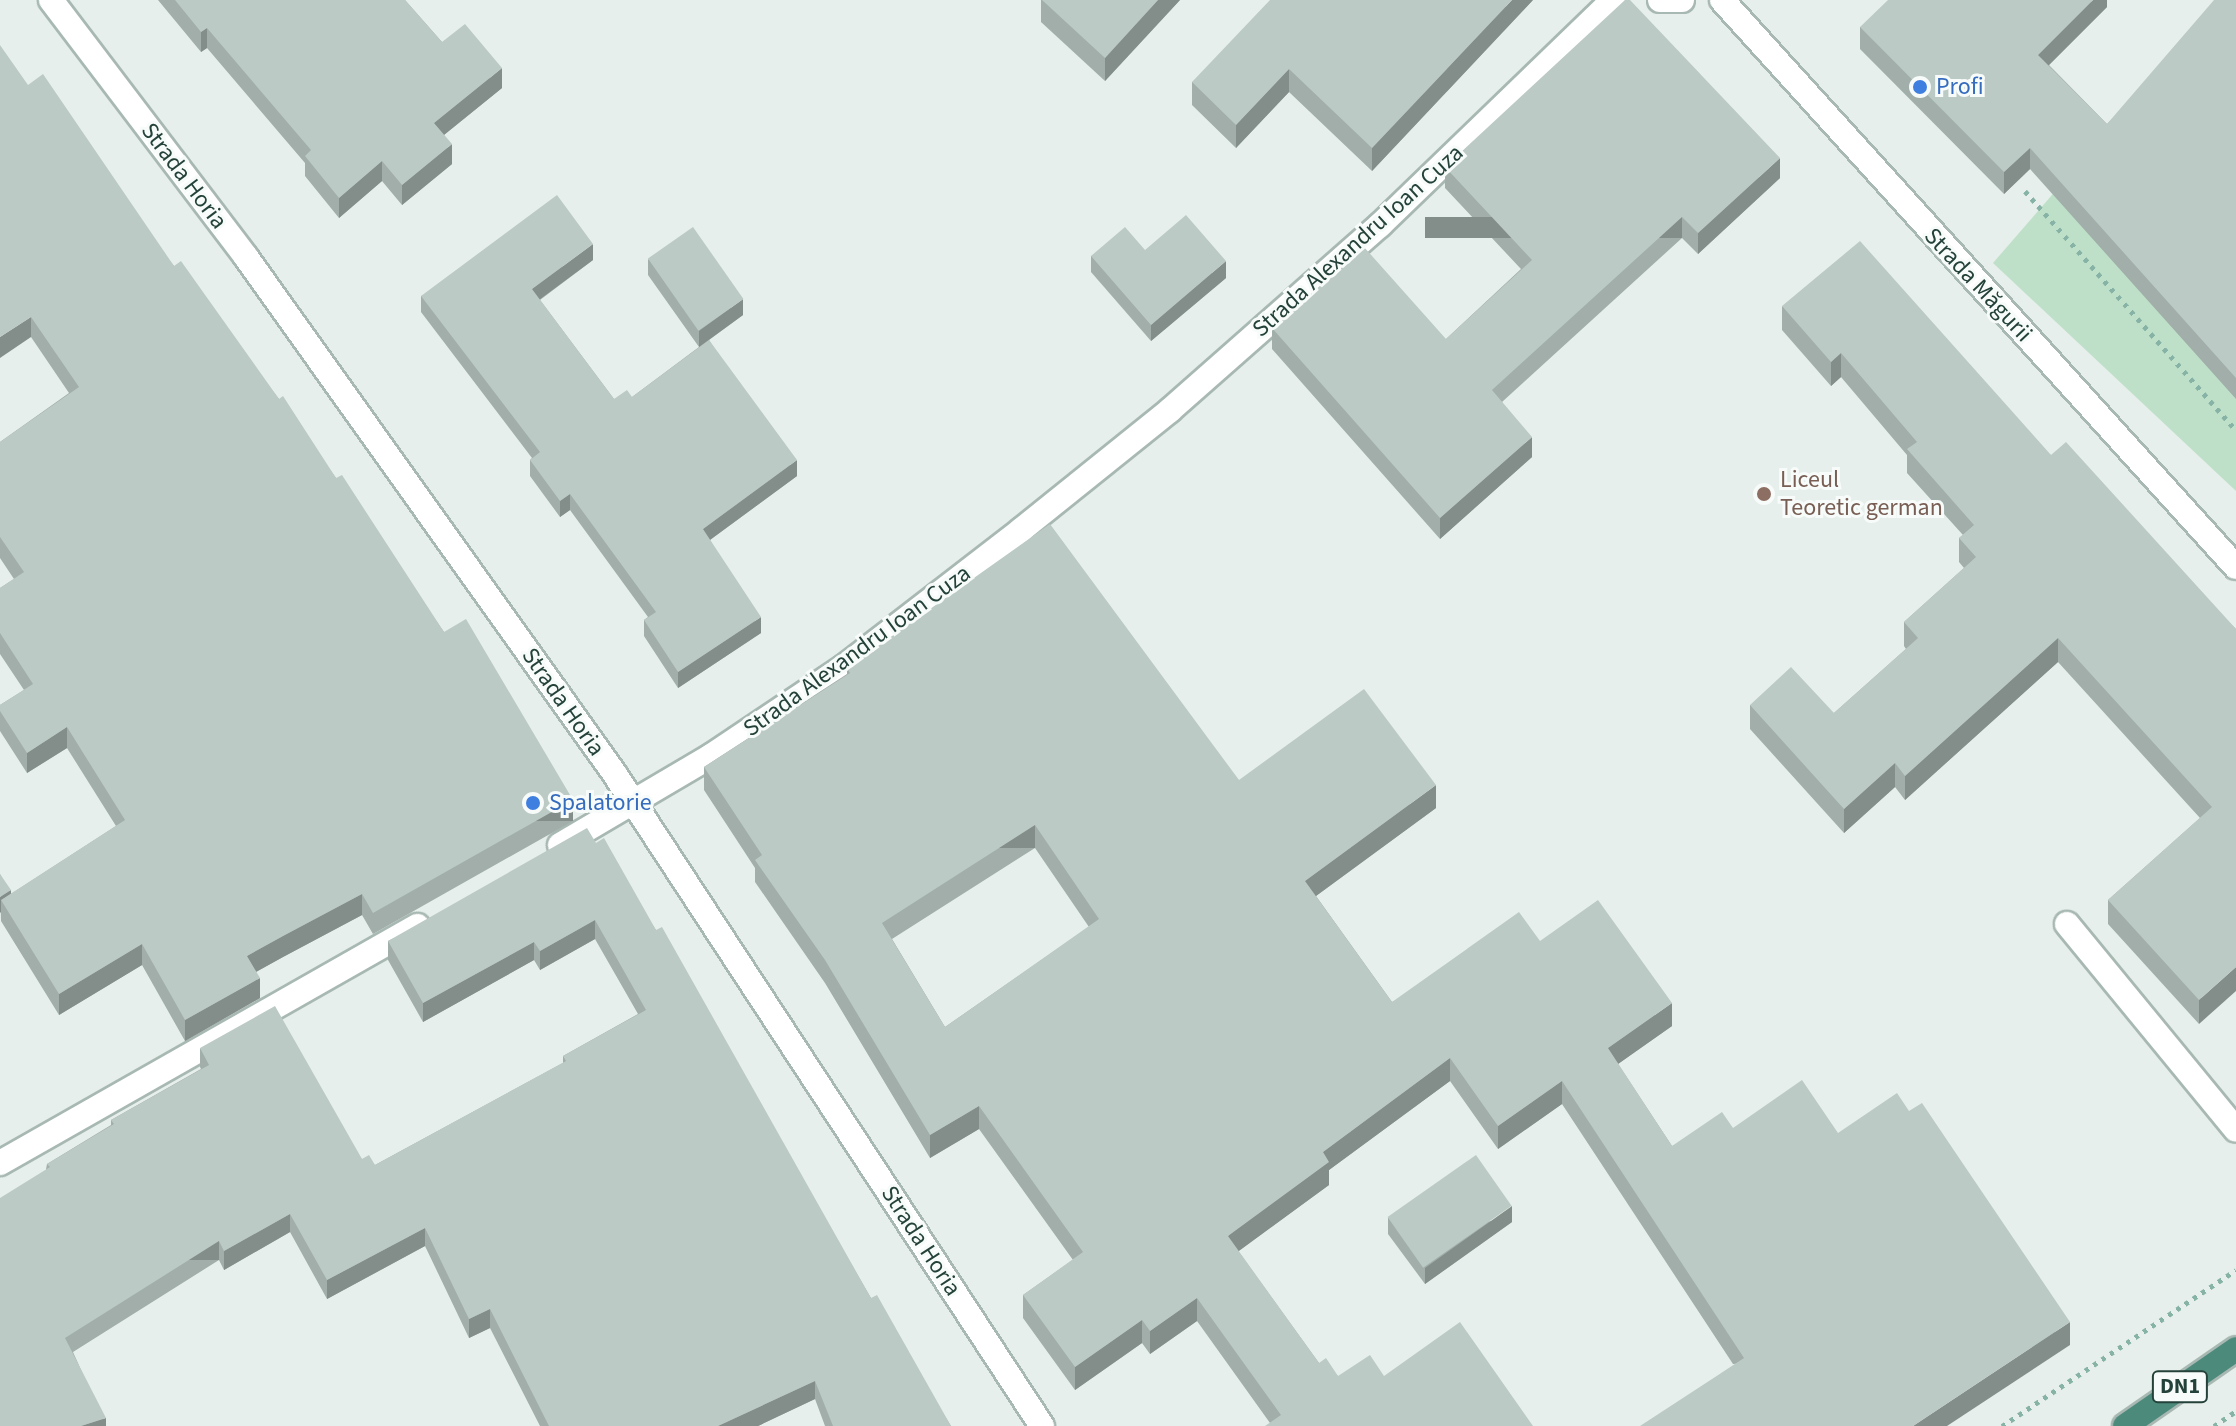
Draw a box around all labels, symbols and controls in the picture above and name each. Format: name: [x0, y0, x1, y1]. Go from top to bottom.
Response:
place label: Profi: [1936, 73, 1984, 101]
marker: Profi: [1911, 78, 1929, 96]
street label: Strada Horia: [135, 117, 233, 235]
street label: Strada Alexandru Ioan Cuza: [1247, 139, 1469, 343]
street label: Strada Măgurii: [1918, 222, 2038, 348]
place label: Liceul Teoretic german: [1780, 466, 1943, 522]
marker: Liceul Teoretic german: [1755, 485, 1773, 503]
street label: Strada Alexandru Ioan Cuza: [738, 559, 976, 743]
street label: Strada Horia: [515, 642, 611, 762]
place label: Spalatorie: [549, 789, 652, 817]
marker: Spalatorie: [524, 794, 542, 812]
street label: Strada Horia: [875, 1181, 967, 1301]
road number: DN1: [2150, 1369, 2210, 1405]

